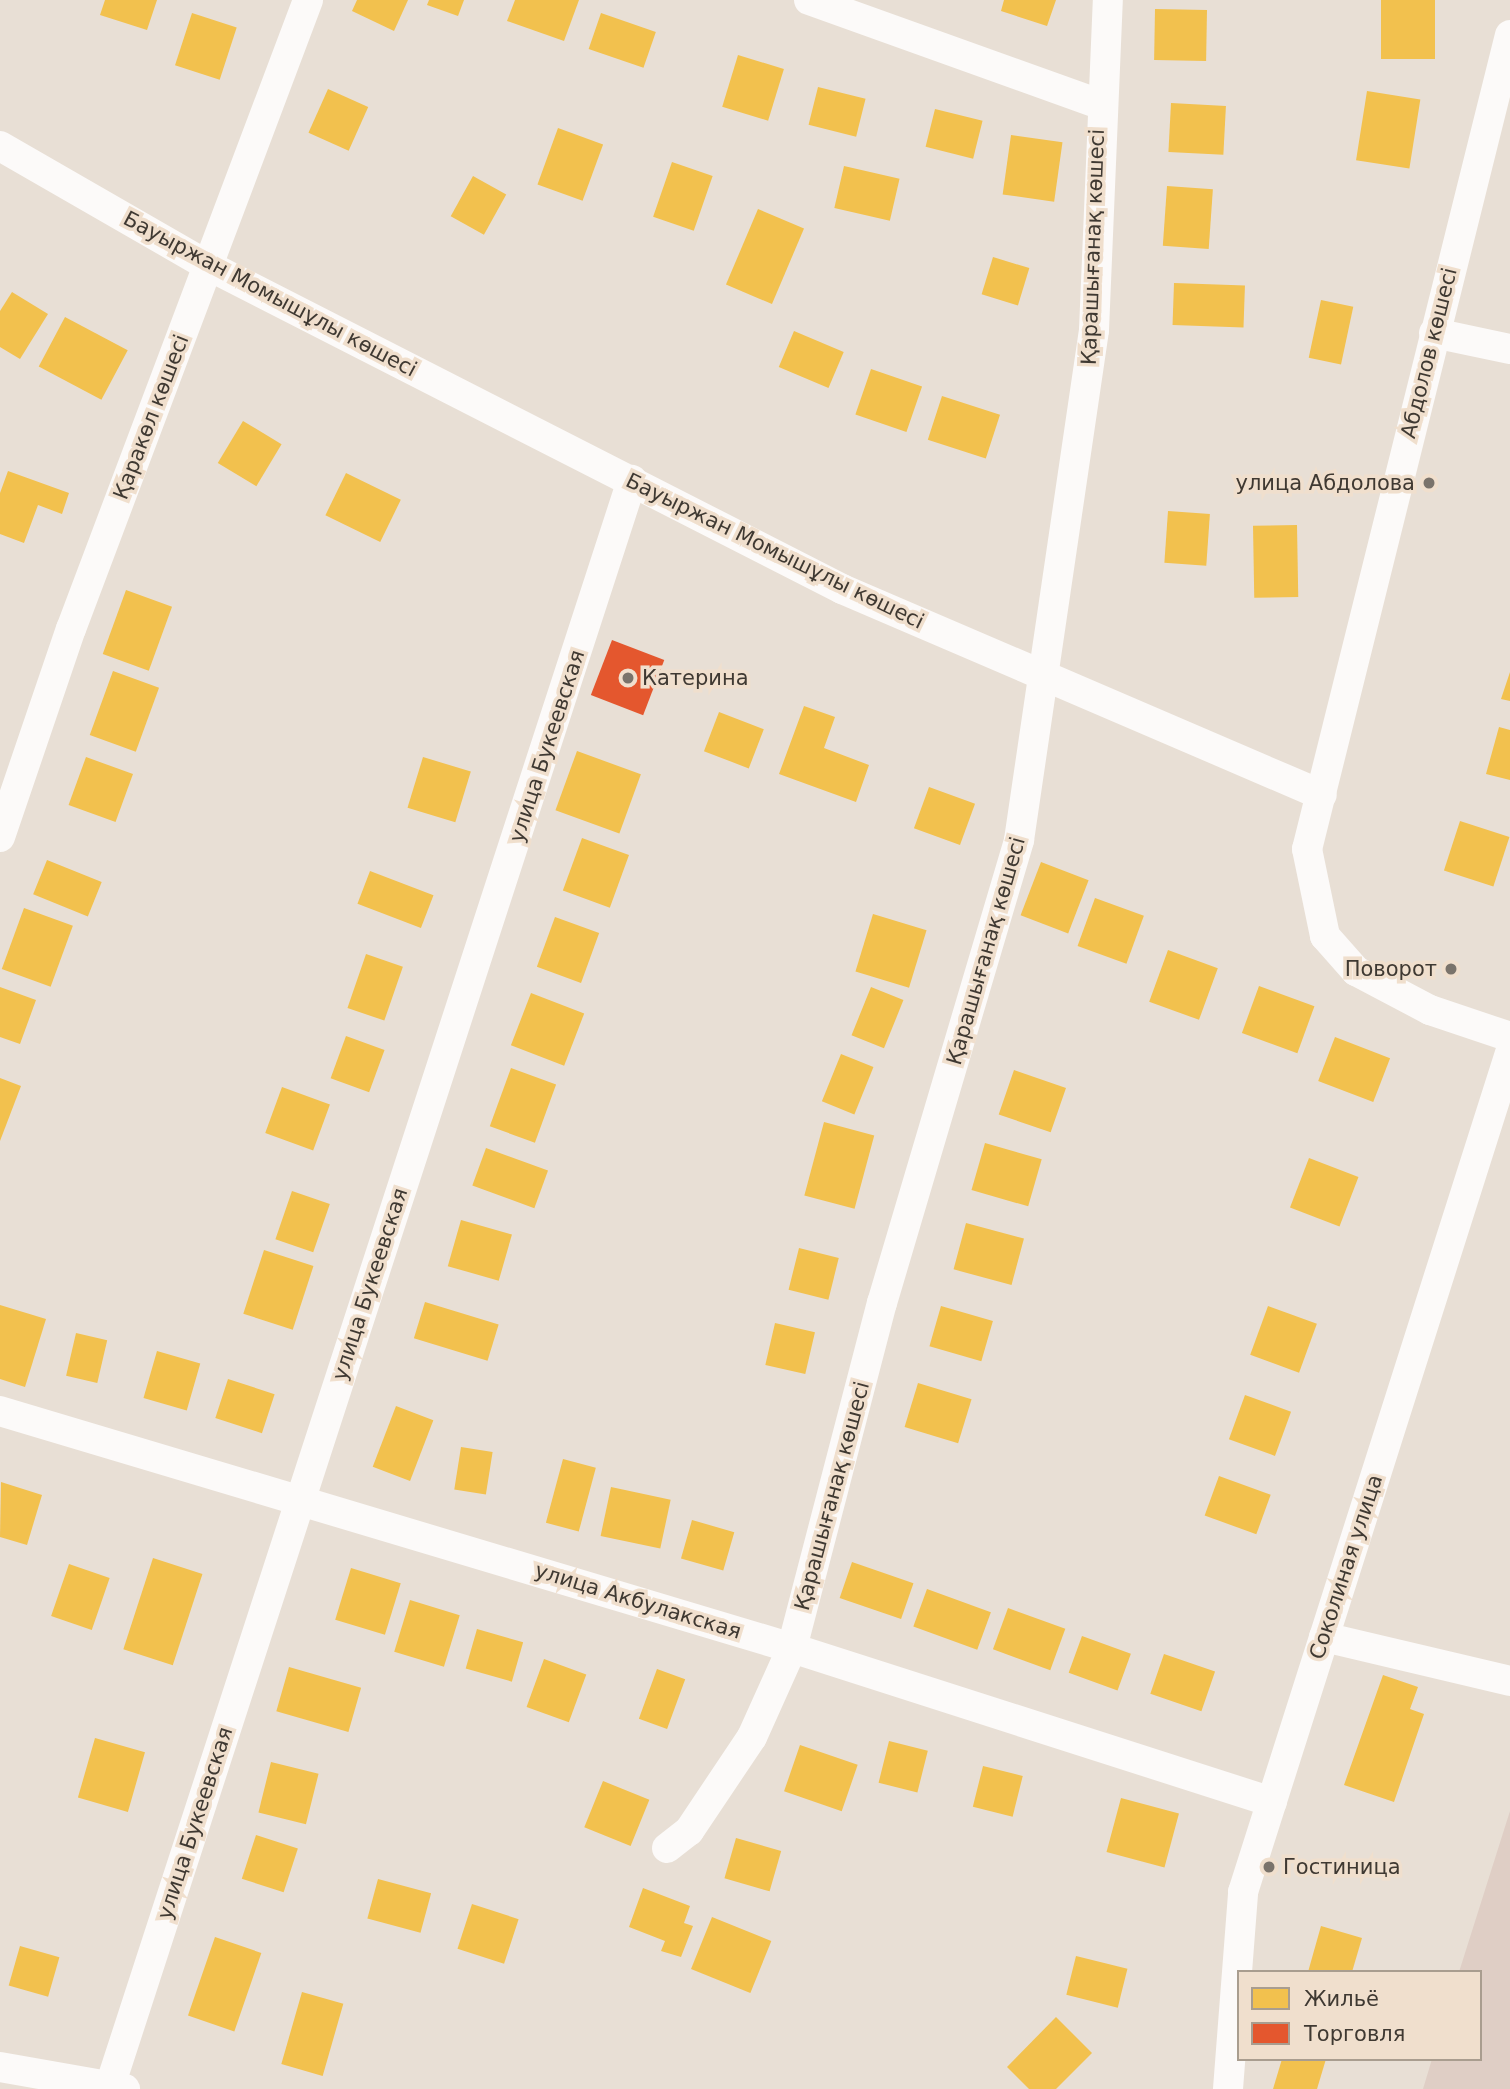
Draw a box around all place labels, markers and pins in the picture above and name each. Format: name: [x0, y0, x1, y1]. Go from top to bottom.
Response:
place label: улица Абдолова: [1235, 470, 1415, 496]
marker: улица Абдолова: [1421, 475, 1437, 491]
place label: Катерина: [642, 665, 749, 691]
marker: Катерина: [620, 670, 636, 686]
place label: Поворот: [1345, 956, 1437, 982]
marker: Поворот: [1443, 961, 1459, 977]
place label: Гостиница: [1283, 1854, 1401, 1880]
marker: Гостиница: [1261, 1859, 1277, 1875]

